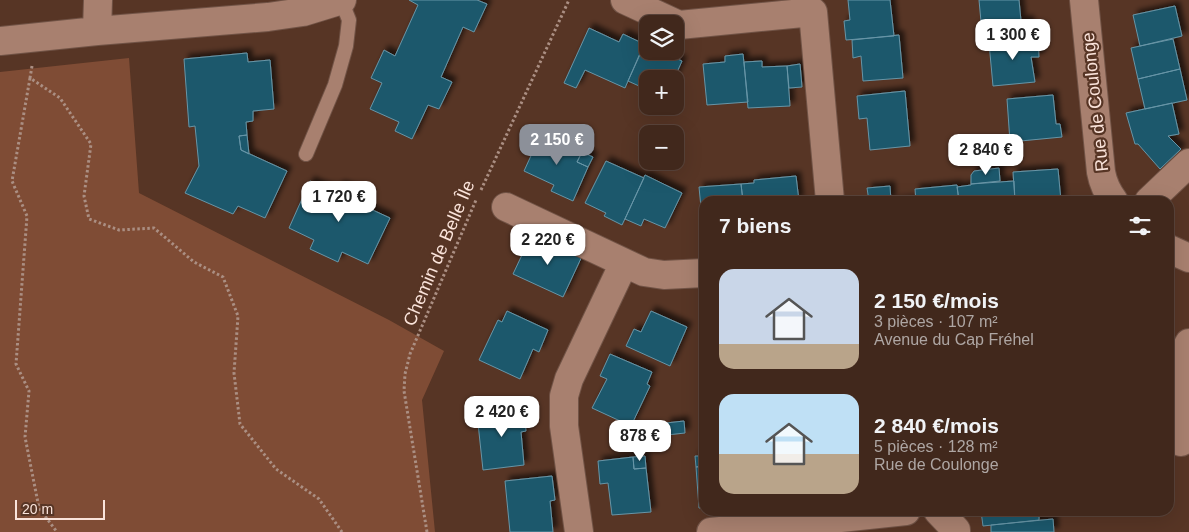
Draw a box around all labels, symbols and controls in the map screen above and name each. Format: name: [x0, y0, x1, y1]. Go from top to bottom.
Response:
map controls: [639, 15, 684, 170]
button: layers: [639, 15, 684, 60]
pin: 1 300 €: [967, 18, 1059, 61]
text: 1 300 €: [986, 26, 1040, 43]
street label: Rue de Coulonge: [1078, 31, 1112, 173]
button: +: [639, 70, 684, 115]
pin: 2 150 €: [511, 124, 603, 166]
button: −: [639, 125, 684, 170]
text: 2 150 €: [530, 131, 584, 148]
pin: 2 840 €: [940, 134, 1032, 176]
text: 2 840 €: [959, 141, 1013, 158]
street label: Chemin de Belle Île: [399, 177, 479, 329]
pin: 1 720 €: [293, 180, 385, 223]
text: 1 720 €: [312, 188, 366, 205]
icon: filters: [1126, 212, 1154, 240]
text: 7 biens: [719, 214, 791, 237]
pin: 2 220 €: [502, 224, 594, 266]
text: 2 220 €: [521, 231, 575, 248]
icon: home: [759, 289, 819, 349]
text: 2 150 €/mois: [874, 289, 999, 312]
text: 3 pièces · 107 m²: [874, 313, 998, 330]
text: Avenue du Cap Fréhel: [874, 331, 1034, 348]
pin: 2 420 €: [456, 396, 548, 438]
text: 2 420 €: [475, 403, 529, 420]
icon: home: [759, 414, 819, 474]
text: 2 840 €/mois: [874, 414, 999, 437]
pin: 878 €: [605, 420, 675, 462]
text: 878 €: [620, 427, 660, 444]
text: 5 pièces · 128 m²: [874, 438, 998, 455]
text: Rue de Coulonge: [874, 456, 999, 473]
scale bar: [15, 497, 105, 520]
text: 20 m: [22, 501, 53, 517]

